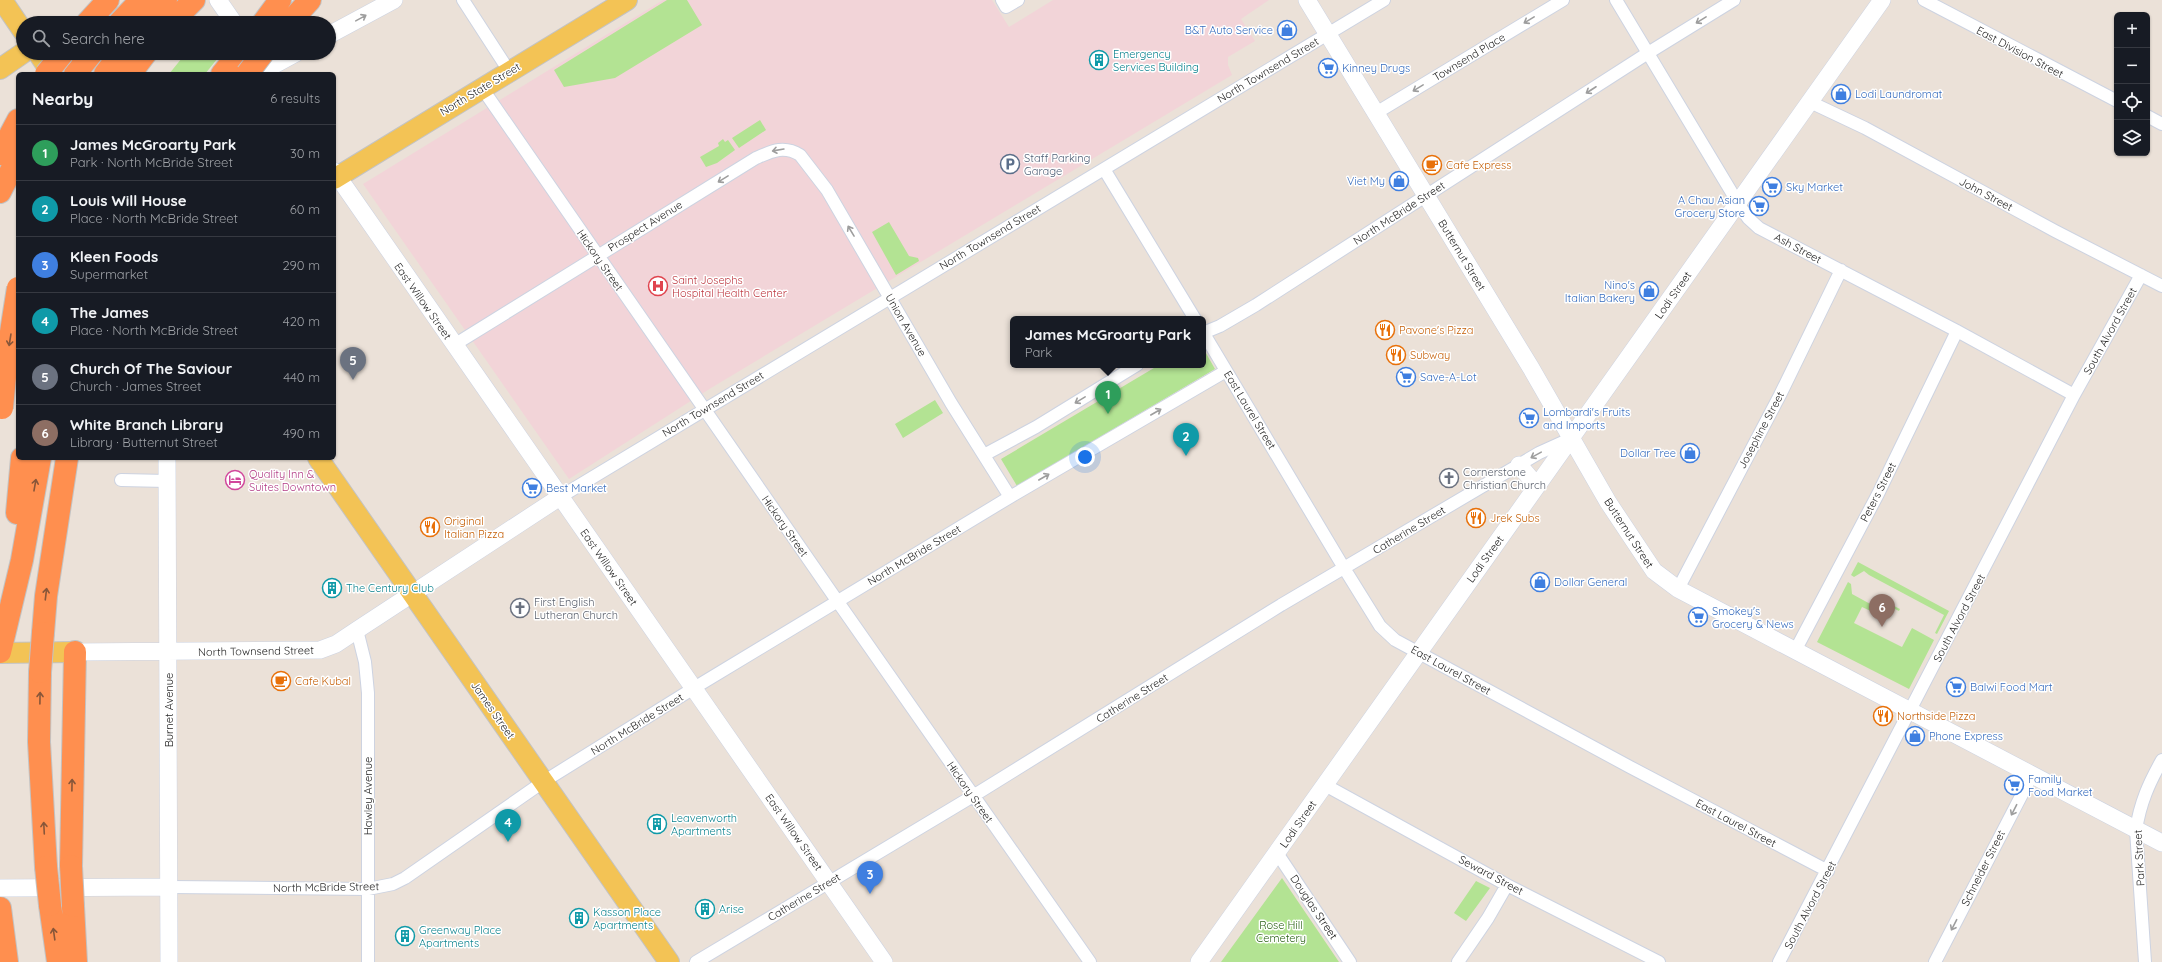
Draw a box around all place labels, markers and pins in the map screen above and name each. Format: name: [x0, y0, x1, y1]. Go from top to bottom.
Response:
shop icon: B&T Auto Service: [1276, 19, 1298, 41]
place label: B&T Auto Service: [1185, 23, 1273, 37]
place label: Emergency Services Building: [1113, 47, 1199, 74]
building icon: Emergency Services Building: [1088, 49, 1110, 71]
supermarket icon: Kinney Drugs: [1317, 57, 1339, 79]
place label: Kinney Drugs: [1342, 61, 1410, 75]
shop icon: Lodi Laundromat: [1830, 83, 1852, 105]
place label: Lodi Laundromat: [1855, 87, 1943, 101]
place label: Staff Parking Garage: [1024, 151, 1090, 178]
parking icon: Staff Parking Garage: [999, 153, 1021, 175]
cafe icon: Cafe Express: [1421, 154, 1443, 176]
place label: Cafe Express: [1446, 158, 1511, 172]
shop icon: Viet My: [1388, 170, 1410, 192]
place label: Viet My: [1347, 174, 1385, 188]
supermarket icon: Sky Market: [1761, 176, 1783, 198]
place label: Sky Market: [1786, 180, 1843, 194]
place label: A Chau Asian Grocery Store: [1675, 193, 1745, 220]
supermarket icon: A Chau Asian Grocery Store: [1748, 195, 1770, 217]
place label: Saint Josephs Hospital Health Center: [672, 273, 788, 300]
hospital icon: Saint Josephs Hospital Health Center: [647, 275, 669, 297]
place label: Nino's Italian Bakery: [1565, 278, 1635, 305]
shop icon: Nino's Italian Bakery: [1638, 280, 1660, 302]
restaurant icon: Pavone's Pizza: [1374, 319, 1396, 341]
place label: Pavone's Pizza: [1399, 323, 1473, 337]
restaurant icon: Subway: [1385, 344, 1407, 366]
pin: 5: [340, 347, 366, 380]
place label: Subway: [1410, 348, 1450, 362]
supermarket icon: Save-A-Lot: [1395, 366, 1417, 388]
place label: Save-A-Lot: [1420, 370, 1477, 384]
pin: 1: [1095, 381, 1121, 414]
place label: Lombardi's Fruits and Imports: [1543, 405, 1630, 432]
supermarket icon: Lombardi's Fruits and Imports: [1518, 407, 1540, 429]
pin: 2: [1173, 423, 1199, 456]
shop icon: Dollar Tree: [1679, 442, 1701, 464]
place label: Dollar Tree: [1620, 446, 1676, 460]
place label: Cornerstone Christian Church: [1463, 465, 1546, 492]
place label: Quality Inn & Suites Downtown: [249, 467, 336, 494]
church icon: Cornerstone Christian Church: [1438, 467, 1460, 489]
hotel icon: Quality Inn & Suites Downtown: [224, 469, 246, 491]
supermarket icon: Best Market: [521, 477, 543, 499]
place label: Best Market: [546, 481, 607, 495]
restaurant icon: Jrek Subs: [1465, 507, 1487, 529]
place label: Jrek Subs: [1490, 511, 1540, 525]
place label: Original Italian Pizza: [444, 514, 504, 541]
restaurant icon: Original Italian Pizza: [419, 516, 441, 538]
shop icon: Dollar General: [1529, 571, 1551, 593]
place label: Dollar General: [1554, 575, 1627, 589]
building icon: The Century Club: [321, 577, 343, 599]
place label: The Century Club: [346, 581, 434, 595]
pin: 6: [1869, 594, 1895, 627]
place label: First English Lutheran Church: [534, 595, 618, 622]
church icon: First English Lutheran Church: [509, 597, 531, 619]
place label: Smokey's Grocery & News: [1712, 604, 1794, 631]
supermarket icon: Smokey's Grocery & News: [1687, 606, 1709, 628]
cafe icon: Cafe Kubal: [270, 670, 292, 692]
place label: Cafe Kubal: [295, 674, 351, 688]
supermarket icon: Balwi Food Mart: [1945, 676, 1967, 698]
place label: Balwi Food Mart: [1970, 680, 2053, 694]
restaurant icon: Northside Pizza: [1872, 705, 1894, 727]
place label: Northside Pizza: [1897, 709, 1975, 723]
shop icon: Phone Express: [1904, 725, 1926, 747]
place label: Phone Express: [1929, 729, 2003, 743]
place label: Family Food Market: [2028, 772, 2093, 799]
supermarket icon: Family Food Market: [2003, 774, 2025, 796]
pin: 4: [495, 809, 521, 842]
place label: Leavenworth Apartments: [671, 811, 737, 838]
building icon: Leavenworth Apartments: [646, 813, 668, 835]
pin: 3: [857, 861, 883, 894]
building icon: Arise: [694, 898, 716, 920]
place label: Arise: [719, 902, 744, 916]
place label: Kasson Place Apartments: [593, 905, 661, 932]
building icon: Kasson Place Apartments: [568, 907, 590, 929]
place label: Greenway Place Apartments: [419, 923, 501, 950]
building icon: Greenway Place Apartments: [394, 925, 416, 947]

